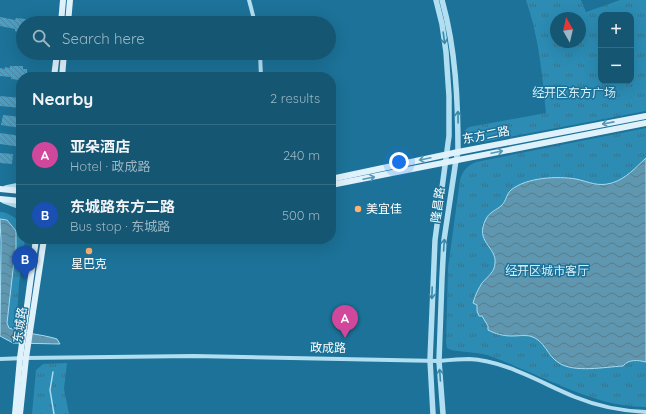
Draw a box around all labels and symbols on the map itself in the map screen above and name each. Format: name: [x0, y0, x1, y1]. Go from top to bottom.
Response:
north arrow: [550, 12, 586, 48]
one-way arrow: [440, 31, 448, 44]
park label: 经开区东方广场: [532, 85, 616, 100]
one-way arrow: [454, 111, 462, 124]
one-way arrow: [601, 119, 614, 127]
street label: 东方二路: [461, 123, 511, 146]
one-way arrow: [490, 148, 503, 156]
your location: [389, 152, 409, 172]
one-way arrow: [419, 156, 432, 164]
one-way arrow: [362, 173, 375, 181]
street label: 隆昌路: [428, 186, 447, 224]
place label: 美宜佳: [366, 201, 402, 216]
marker: 美宜佳: [353, 204, 363, 214]
one-way arrow: [440, 239, 447, 252]
pin: B: [12, 246, 38, 279]
marker: 星巴克: [84, 246, 94, 256]
place label: 星巴克: [71, 256, 107, 271]
park label: 经开区城市客厅: [505, 263, 589, 278]
one-way arrow: [429, 286, 436, 299]
pin: A: [332, 305, 358, 338]
street label: 东城路: [10, 306, 29, 344]
street label: 政成路: [310, 340, 346, 355]
one-way arrow: [437, 369, 444, 382]

